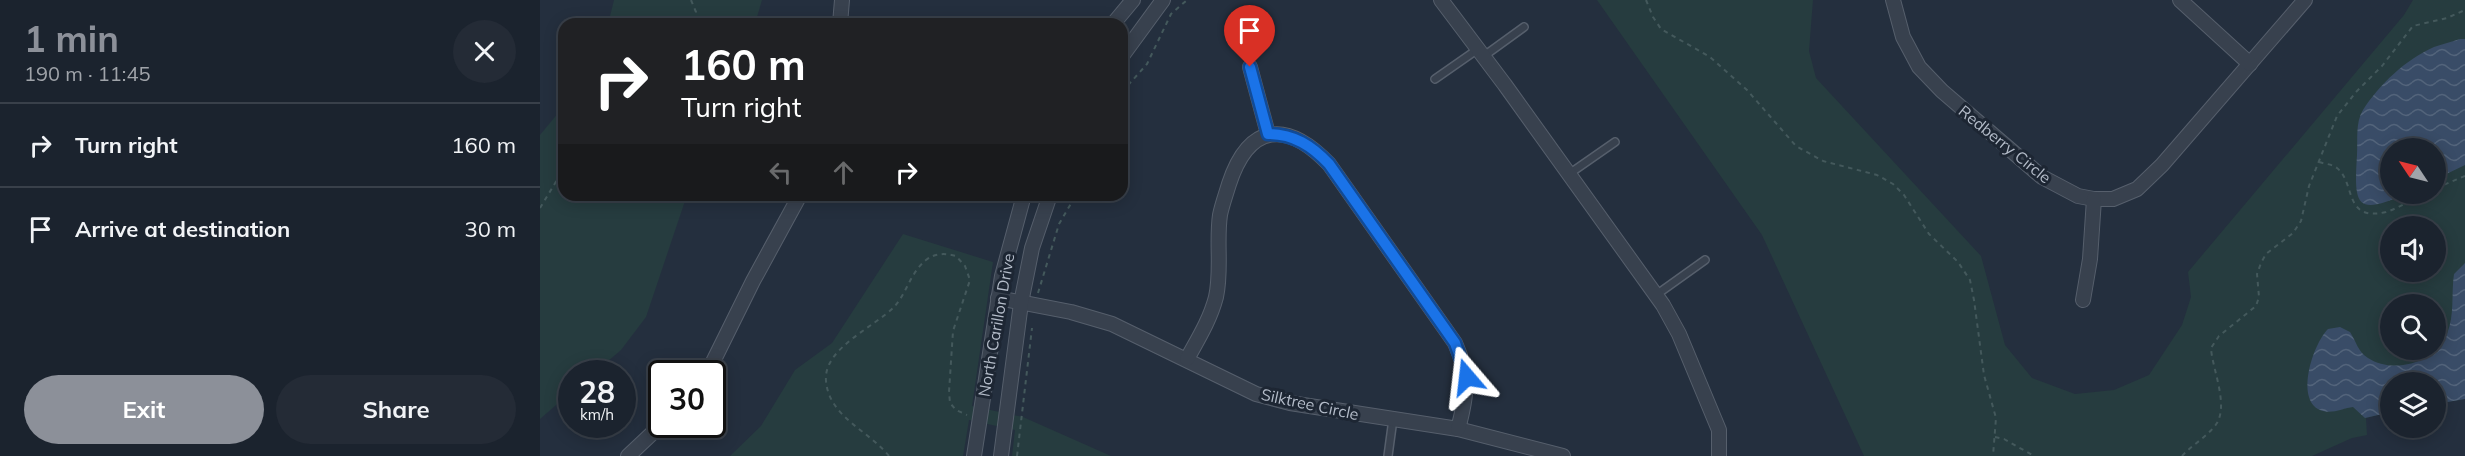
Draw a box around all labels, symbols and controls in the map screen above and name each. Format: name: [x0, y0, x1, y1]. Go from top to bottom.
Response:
pin: [1224, 5, 1275, 67]
icon: arrive: [1233, 14, 1266, 47]
text: 1 min: [24, 16, 119, 61]
button: close: [453, 20, 516, 83]
text: 160 m: [681, 38, 806, 91]
icon: right: [582, 42, 660, 120]
text: 190 m · 11:45: [24, 61, 150, 86]
text: Turn right: [681, 90, 801, 124]
street label: Redberry Circle: [1955, 101, 2055, 187]
icon: right: [24, 129, 57, 162]
text: Turn right: [75, 131, 178, 159]
text: 160 m: [451, 131, 516, 159]
north arrow: [2380, 138, 2446, 204]
map controls: [2380, 138, 2446, 438]
icon: left: [764, 156, 797, 189]
icon: ahead: [827, 156, 860, 189]
icon: right: [890, 156, 923, 189]
icon: arrive: [24, 213, 57, 246]
text: Arrive at destination: [75, 215, 290, 243]
text: 30 m: [465, 215, 516, 243]
button: sound: [2380, 216, 2446, 282]
street label: North Carillon Drive: [974, 252, 1018, 398]
button: search: [2380, 294, 2446, 360]
position arrow: [1435, 345, 1499, 409]
speed limit sign: 30: [648, 360, 726, 438]
button: layers: [2380, 372, 2446, 438]
text: 28: [579, 373, 615, 411]
button: Exit: [24, 375, 264, 444]
button: Share: [276, 375, 516, 444]
street label: Silktree Circle: [1259, 384, 1361, 424]
text: km/h: [580, 405, 614, 424]

